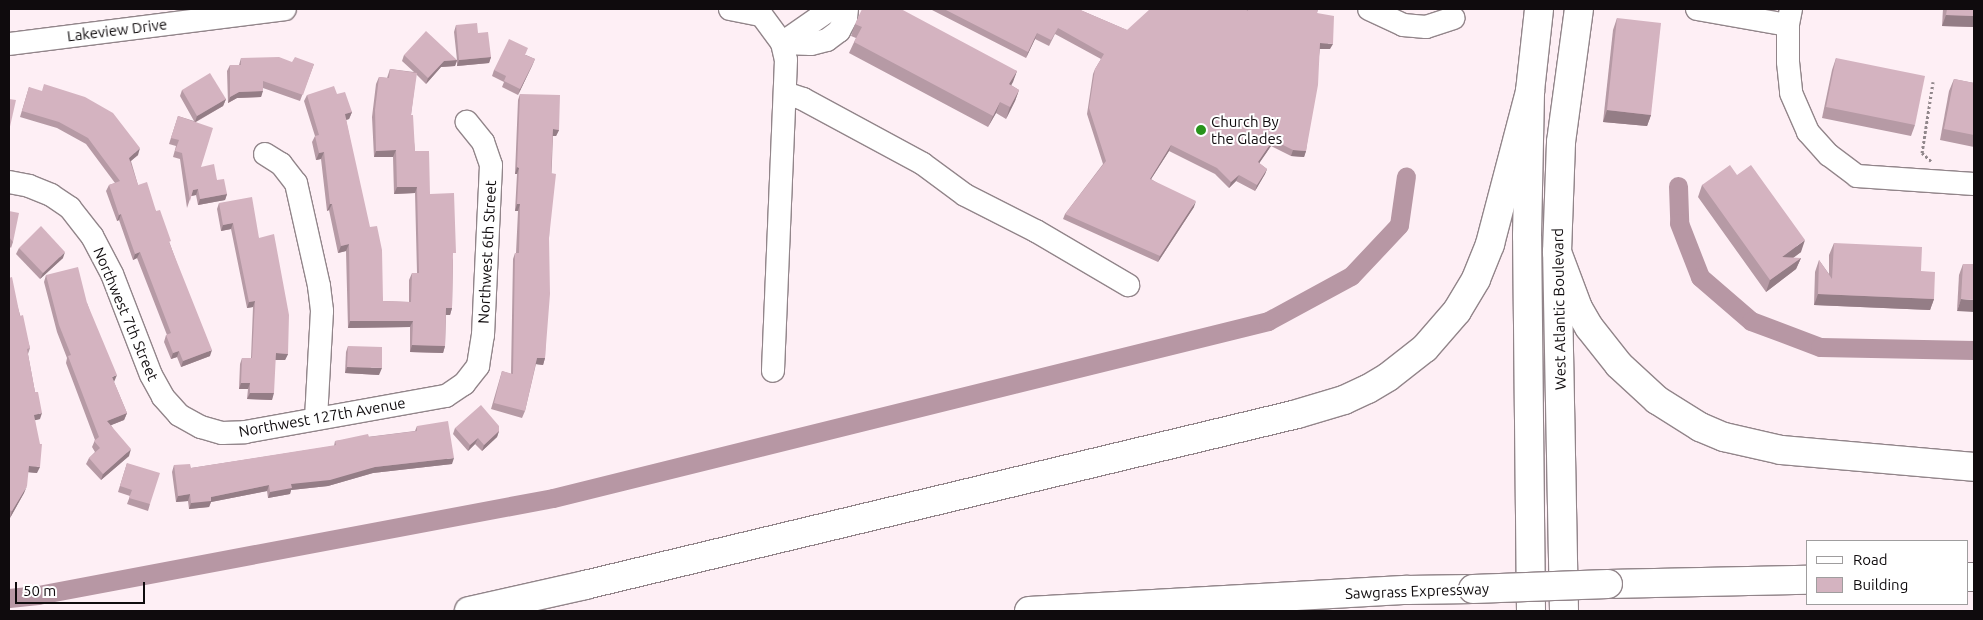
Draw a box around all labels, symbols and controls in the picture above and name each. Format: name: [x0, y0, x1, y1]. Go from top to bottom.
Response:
street label: Lakeview Drive: [66, 15, 168, 45]
place label: Church By the Glades: [1211, 112, 1282, 147]
marker: Church By the Glades: [1195, 124, 1207, 136]
street label: Northwest 6th Street: [474, 180, 500, 324]
street label: West Atlantic Boulevard: [1549, 228, 1569, 390]
street label: Northwest 7th Street: [90, 244, 162, 384]
street label: Northwest 127th Avenue: [237, 393, 407, 441]
legend: [1806, 540, 1968, 605]
text: Road: [1853, 551, 1888, 568]
scale bar: [18, 572, 148, 604]
text: Building: [1853, 576, 1908, 593]
street label: Sawgrass Expressway: [1345, 579, 1489, 603]
text: 50 m: [23, 582, 56, 599]

